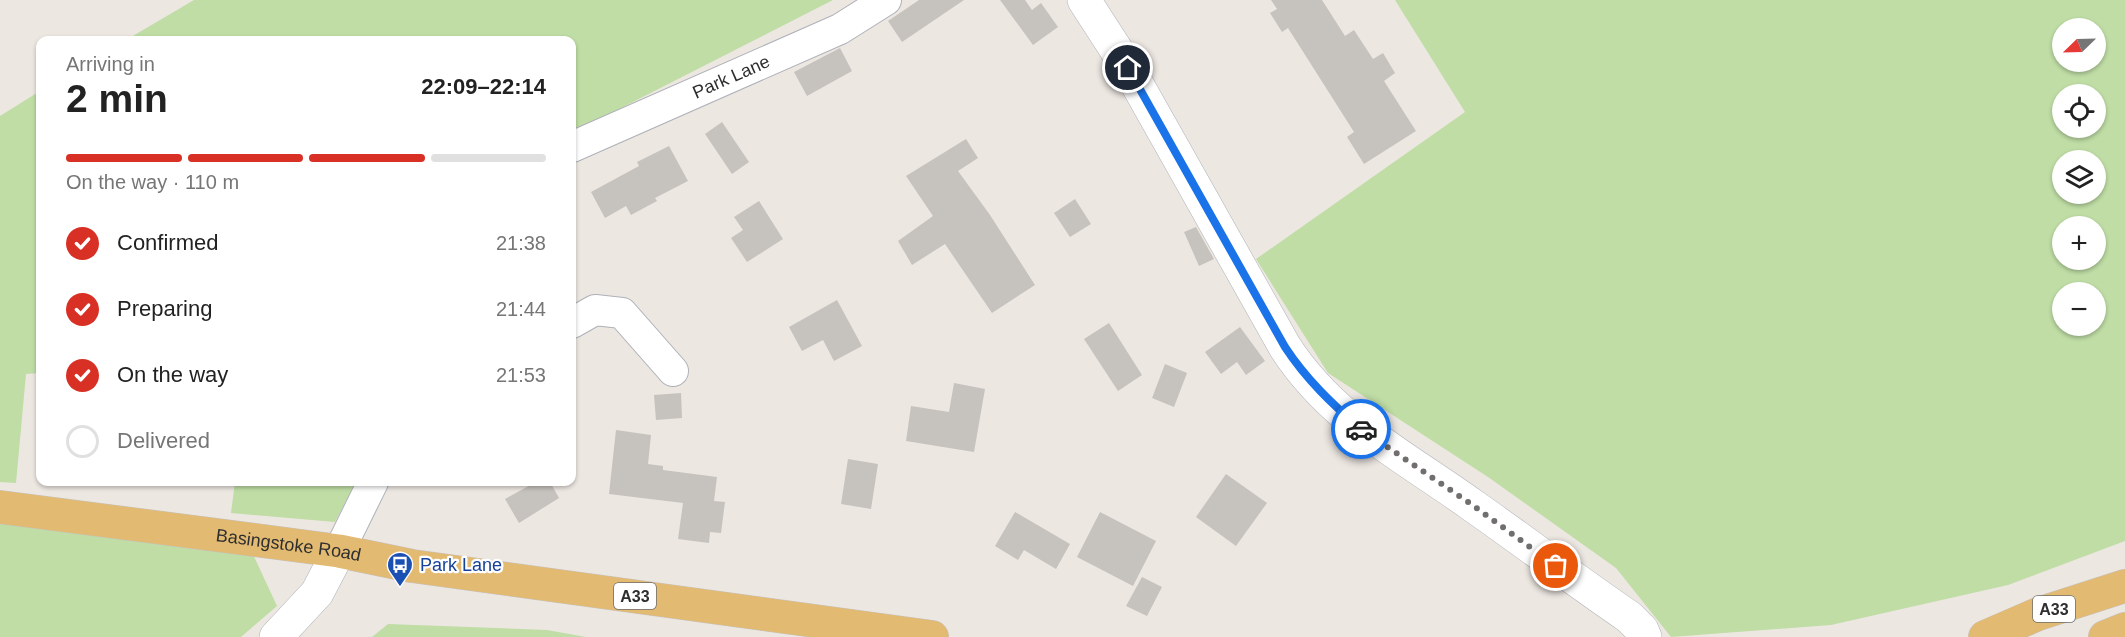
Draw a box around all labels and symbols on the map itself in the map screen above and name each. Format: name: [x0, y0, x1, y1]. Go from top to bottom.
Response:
north arrow: [2052, 18, 2106, 72]
pin: [1102, 42, 1153, 93]
street label: Park Lane: [690, 51, 773, 103]
courier: [1331, 399, 1391, 459]
street label: Basingstoke Road: [215, 525, 363, 565]
pin: [1530, 540, 1581, 591]
bus stop icon: Park Lane: [385, 550, 415, 588]
place label: Park Lane: [420, 555, 502, 575]
road number: A33: [614, 583, 656, 609]
road number: A33: [2033, 596, 2075, 622]

